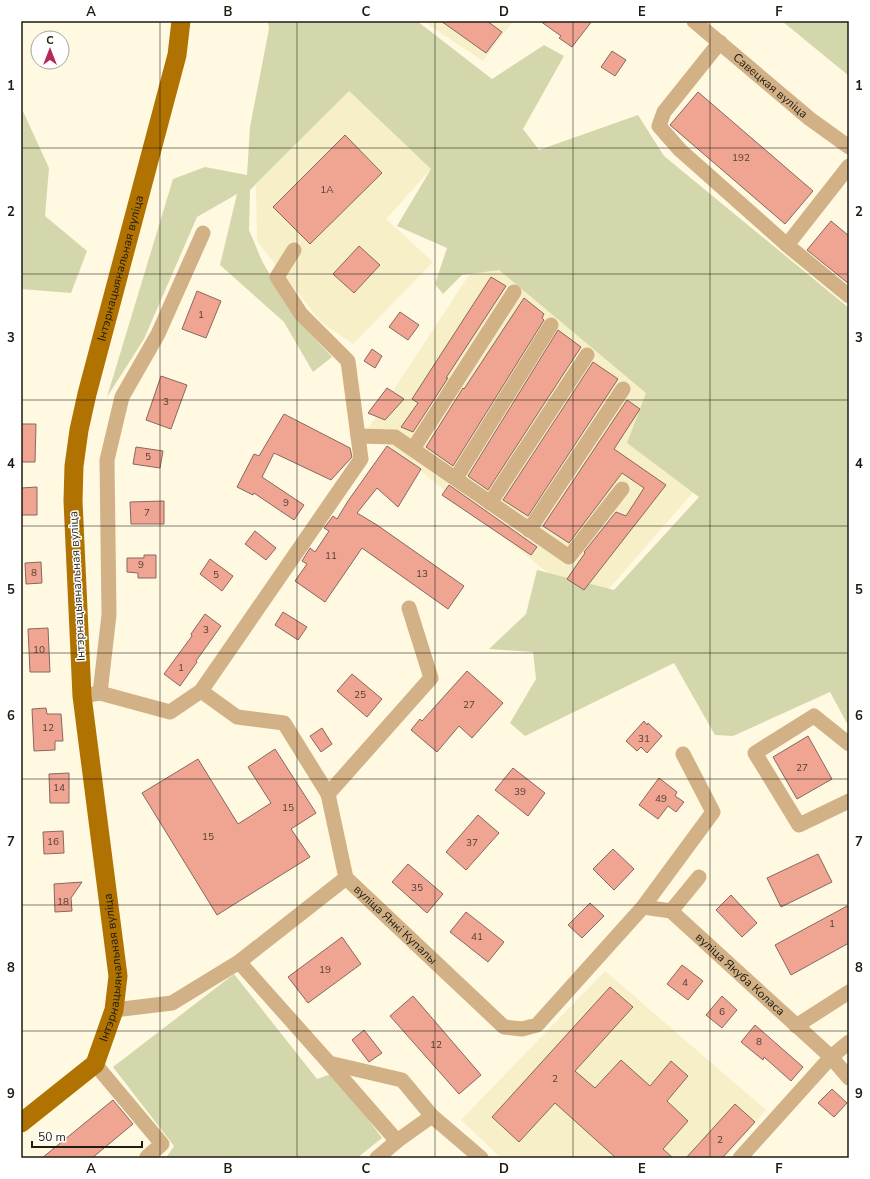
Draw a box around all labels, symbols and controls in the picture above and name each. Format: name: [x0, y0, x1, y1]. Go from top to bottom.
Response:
text: A: [86, 3, 96, 21]
text: B: [224, 3, 233, 21]
text: C: [362, 3, 371, 21]
text: D: [499, 3, 509, 21]
text: E: [638, 3, 646, 21]
text: F: [775, 3, 783, 21]
north arrow: [30, 30, 70, 70]
text: С: [46, 33, 54, 48]
street label: Савецкая вуліца: [730, 49, 811, 122]
text: 1: [7, 77, 15, 95]
text: 1: [855, 77, 863, 95]
house number: 192: [732, 151, 750, 165]
house number: 1А: [320, 183, 334, 197]
street label: Інтэрнацыянальная вуліца: [93, 194, 147, 343]
text: 2: [7, 203, 15, 221]
text: 2: [855, 203, 863, 221]
house number: 1: [198, 308, 204, 322]
text: 3: [7, 329, 15, 347]
text: 3: [855, 329, 863, 347]
house number: 3: [163, 395, 169, 409]
house number: 5: [145, 450, 151, 464]
text: 4: [7, 455, 15, 473]
text: 4: [855, 455, 863, 473]
house number: 9: [283, 496, 289, 510]
house number: 7: [144, 506, 150, 520]
street label: Інтэрнацыянальная вуліца: [65, 511, 89, 661]
house number: 11: [325, 549, 337, 563]
house number: 9: [138, 558, 144, 572]
house number: 8: [31, 566, 37, 580]
house number: 13: [416, 567, 428, 581]
house number: 5: [213, 568, 219, 582]
text: 5: [7, 581, 15, 599]
text: 5: [855, 581, 863, 599]
house number: 3: [203, 623, 209, 637]
house number: 10: [33, 643, 45, 657]
house number: 1: [178, 661, 184, 675]
house number: 25: [354, 688, 366, 702]
house number: 27: [463, 698, 475, 712]
text: 6: [7, 707, 15, 725]
text: 6: [855, 707, 863, 725]
house number: 12: [42, 721, 54, 735]
house number: 31: [638, 732, 650, 746]
house number: 27: [796, 761, 808, 775]
house number: 14: [53, 781, 65, 795]
house number: 39: [514, 785, 526, 799]
house number: 49: [655, 792, 667, 806]
house number: 15: [282, 801, 294, 815]
house number: 15: [202, 830, 214, 844]
text: 7: [7, 833, 15, 851]
text: 7: [855, 833, 863, 851]
house number: 16: [47, 835, 59, 849]
house number: 37: [466, 836, 478, 850]
street label: вуліца Янкі Купалы: [350, 881, 441, 968]
house number: 35: [411, 881, 423, 895]
street label: Інтэрнацыянальная вуліца: [95, 893, 126, 1044]
house number: 18: [57, 895, 69, 909]
house number: 1: [829, 917, 835, 931]
street label: вуліца Якуба Коласа: [692, 929, 788, 1019]
house number: 41: [471, 930, 483, 944]
text: 8: [7, 959, 15, 977]
text: 8: [855, 959, 863, 977]
house number: 19: [319, 963, 331, 977]
house number: 4: [682, 976, 688, 990]
house number: 6: [719, 1005, 725, 1019]
house number: 8: [756, 1035, 762, 1049]
house number: 12: [430, 1038, 442, 1052]
house number: 2: [552, 1072, 558, 1086]
text: 9: [7, 1085, 15, 1103]
text: 9: [855, 1085, 863, 1103]
scale bar: [32, 1123, 142, 1149]
text: 50 m: [38, 1129, 66, 1145]
house number: 2: [717, 1133, 723, 1147]
text: A: [86, 1160, 96, 1178]
text: B: [224, 1160, 233, 1178]
text: C: [362, 1160, 371, 1178]
text: D: [499, 1160, 509, 1178]
text: E: [638, 1160, 646, 1178]
text: F: [775, 1160, 783, 1178]

